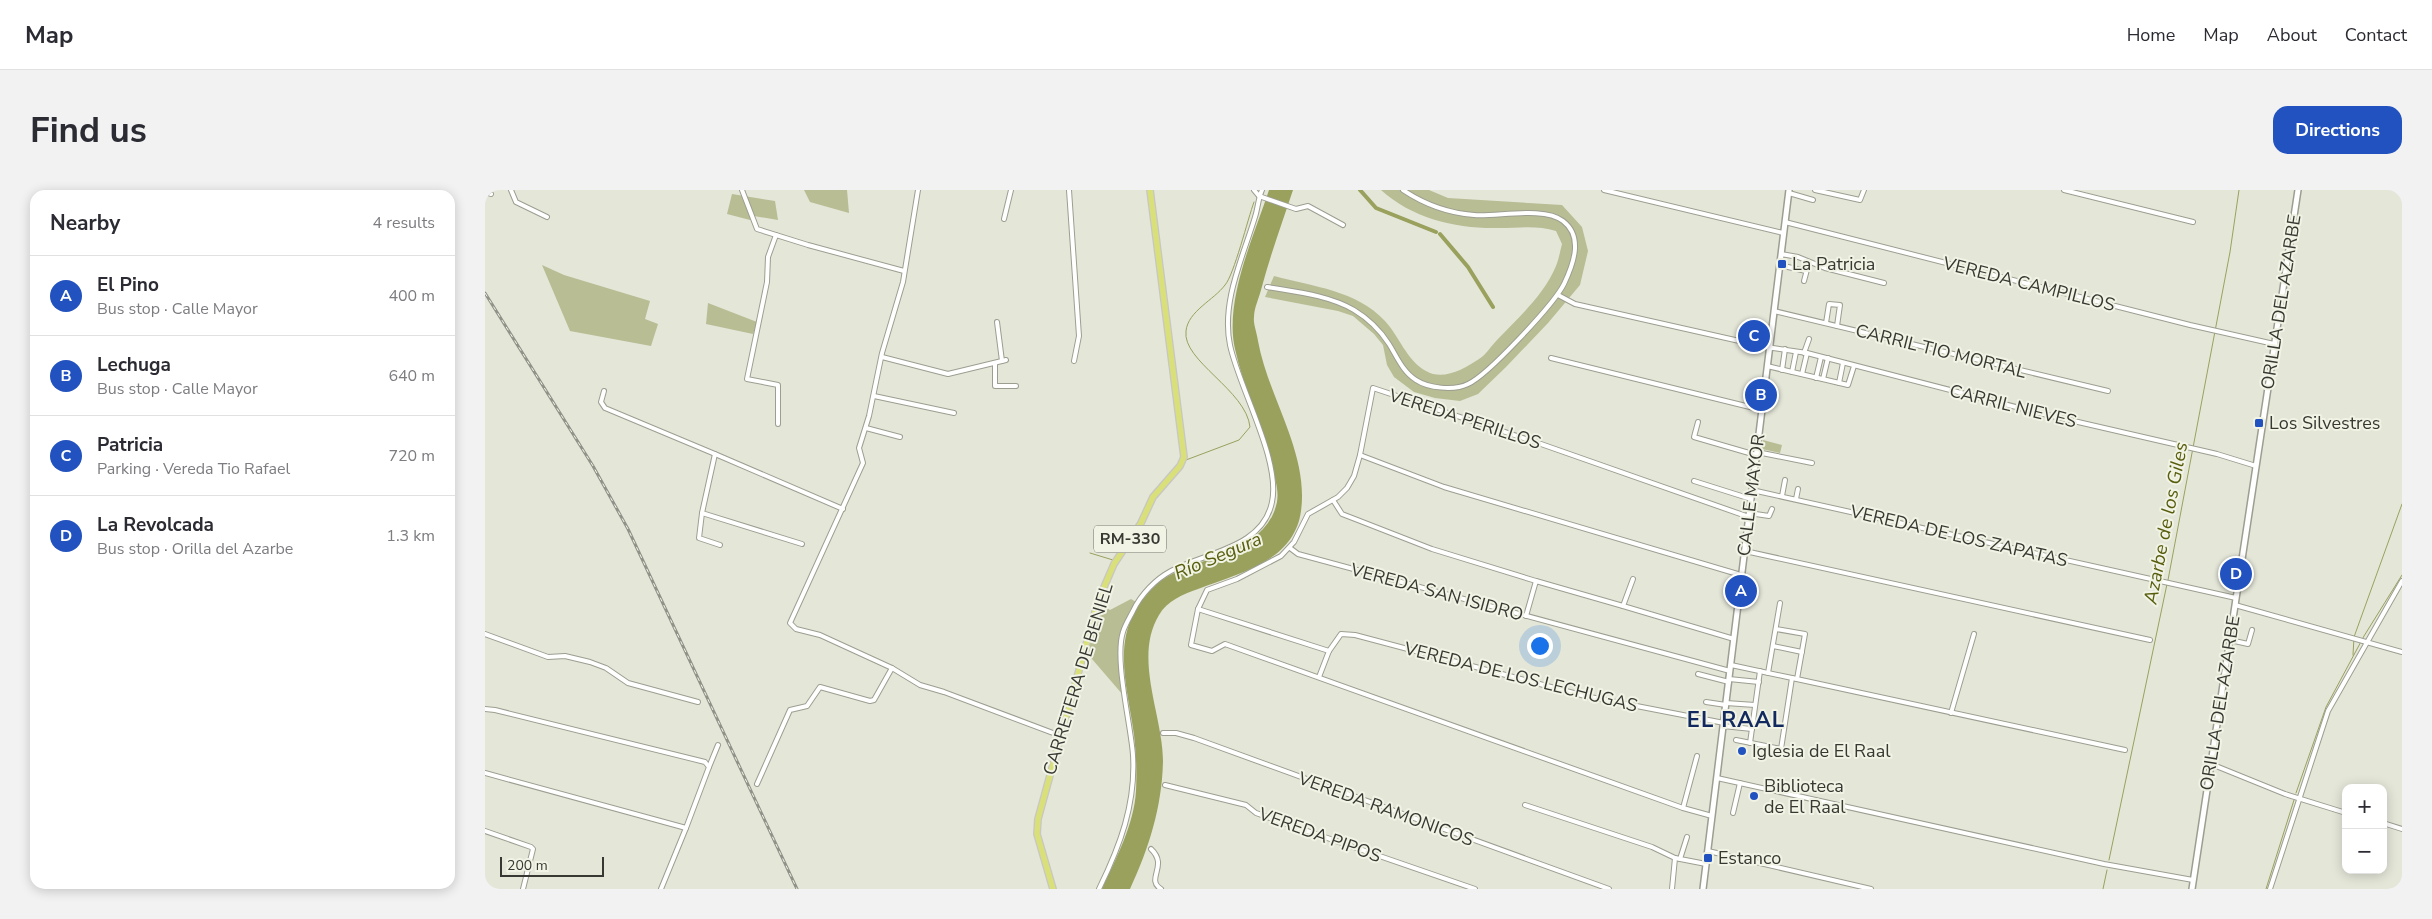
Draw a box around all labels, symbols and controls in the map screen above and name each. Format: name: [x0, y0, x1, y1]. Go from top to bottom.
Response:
text: Map: [25, 19, 73, 51]
text: Home: [2127, 23, 2175, 47]
text: Map: [2203, 23, 2239, 47]
text: About: [2267, 23, 2317, 47]
text: Contact: [2345, 23, 2407, 47]
button: Directions: [2273, 106, 2402, 154]
text: Find us: [30, 107, 147, 154]
text: Nearby: [50, 209, 120, 237]
text: 4 results: [373, 212, 435, 234]
street label: ORILLA DEL AZARBE: [2255, 213, 2307, 391]
street label: VEREDA CAMPILLOS: [1940, 251, 2117, 317]
place label: La Patricia: [1792, 252, 1875, 276]
marker: La Patricia: [1776, 258, 1788, 270]
text: El Pino: [97, 272, 159, 298]
text: A: [60, 285, 72, 307]
text: 400 m: [388, 285, 435, 307]
text: Bus stop · Calle Mayor: [97, 298, 258, 320]
pin: C: [1738, 317, 1770, 355]
street label: CARRIL TIO MORTAL: [1853, 318, 2029, 384]
text: Lechuga: [97, 352, 171, 378]
text: B: [60, 365, 72, 387]
text: 640 m: [388, 365, 435, 387]
pin: B: [1745, 376, 1777, 414]
text: Bus stop · Calle Mayor: [97, 378, 258, 400]
street label: CARRIL NIEVES: [1947, 379, 2079, 433]
street label: VEREDA PERILLOS: [1385, 383, 1544, 455]
place label: Los Silvestres: [2269, 411, 2381, 435]
marker: Los Silvestres: [2253, 417, 2265, 429]
text: Patricia: [97, 432, 163, 458]
street label: CALLE MAYOR: [1732, 433, 1770, 557]
water label: Azarbe de los Giles: [2137, 440, 2194, 607]
text: C: [61, 445, 71, 467]
text: 720 m: [388, 445, 435, 467]
text: Parking · Vereda Tio Rafael: [97, 458, 290, 480]
street label: VEREDA DE LOS ZAPATAS: [1847, 499, 2070, 573]
text: La Revolcada: [97, 512, 214, 538]
text: D: [60, 525, 72, 547]
text: 1.3 km: [386, 525, 435, 547]
road number: RM-330: [1094, 526, 1166, 552]
water label: Río Segura: [1170, 526, 1266, 586]
text: Bus stop · Orilla del Azarbe: [97, 538, 293, 560]
pin: D: [2220, 555, 2252, 593]
street label: VEREDA SAN ISIDRO: [1347, 557, 1526, 627]
pin: A: [1725, 572, 1757, 610]
street label: CARRETERA DE BENIEL: [1037, 580, 1119, 778]
street label: ORILLA DEL AZARBE: [2194, 614, 2246, 792]
your location: [1527, 633, 1553, 659]
street label: VEREDA DE LOS LECHUGAS: [1401, 636, 1640, 718]
district label: EL RAAL: [1687, 705, 1785, 735]
place label: Iglesia de El Raal: [1752, 739, 1891, 763]
marker: Iglesia de El Raal: [1736, 745, 1748, 757]
street label: VEREDA RAMONICOS: [1294, 766, 1477, 852]
place label: Biblioteca de El Raal: [1764, 774, 1846, 819]
map controls: [2342, 784, 2387, 874]
button: +: [2342, 784, 2387, 829]
marker: Biblioteca de El Raal: [1748, 790, 1760, 802]
street label: VEREDA PIPOS: [1255, 801, 1384, 868]
button: −: [2342, 829, 2387, 874]
place label: Estanco: [1718, 846, 1781, 870]
marker: Estanco: [1702, 852, 1714, 864]
scale bar: [500, 854, 604, 877]
text: 200 m: [507, 856, 548, 875]

